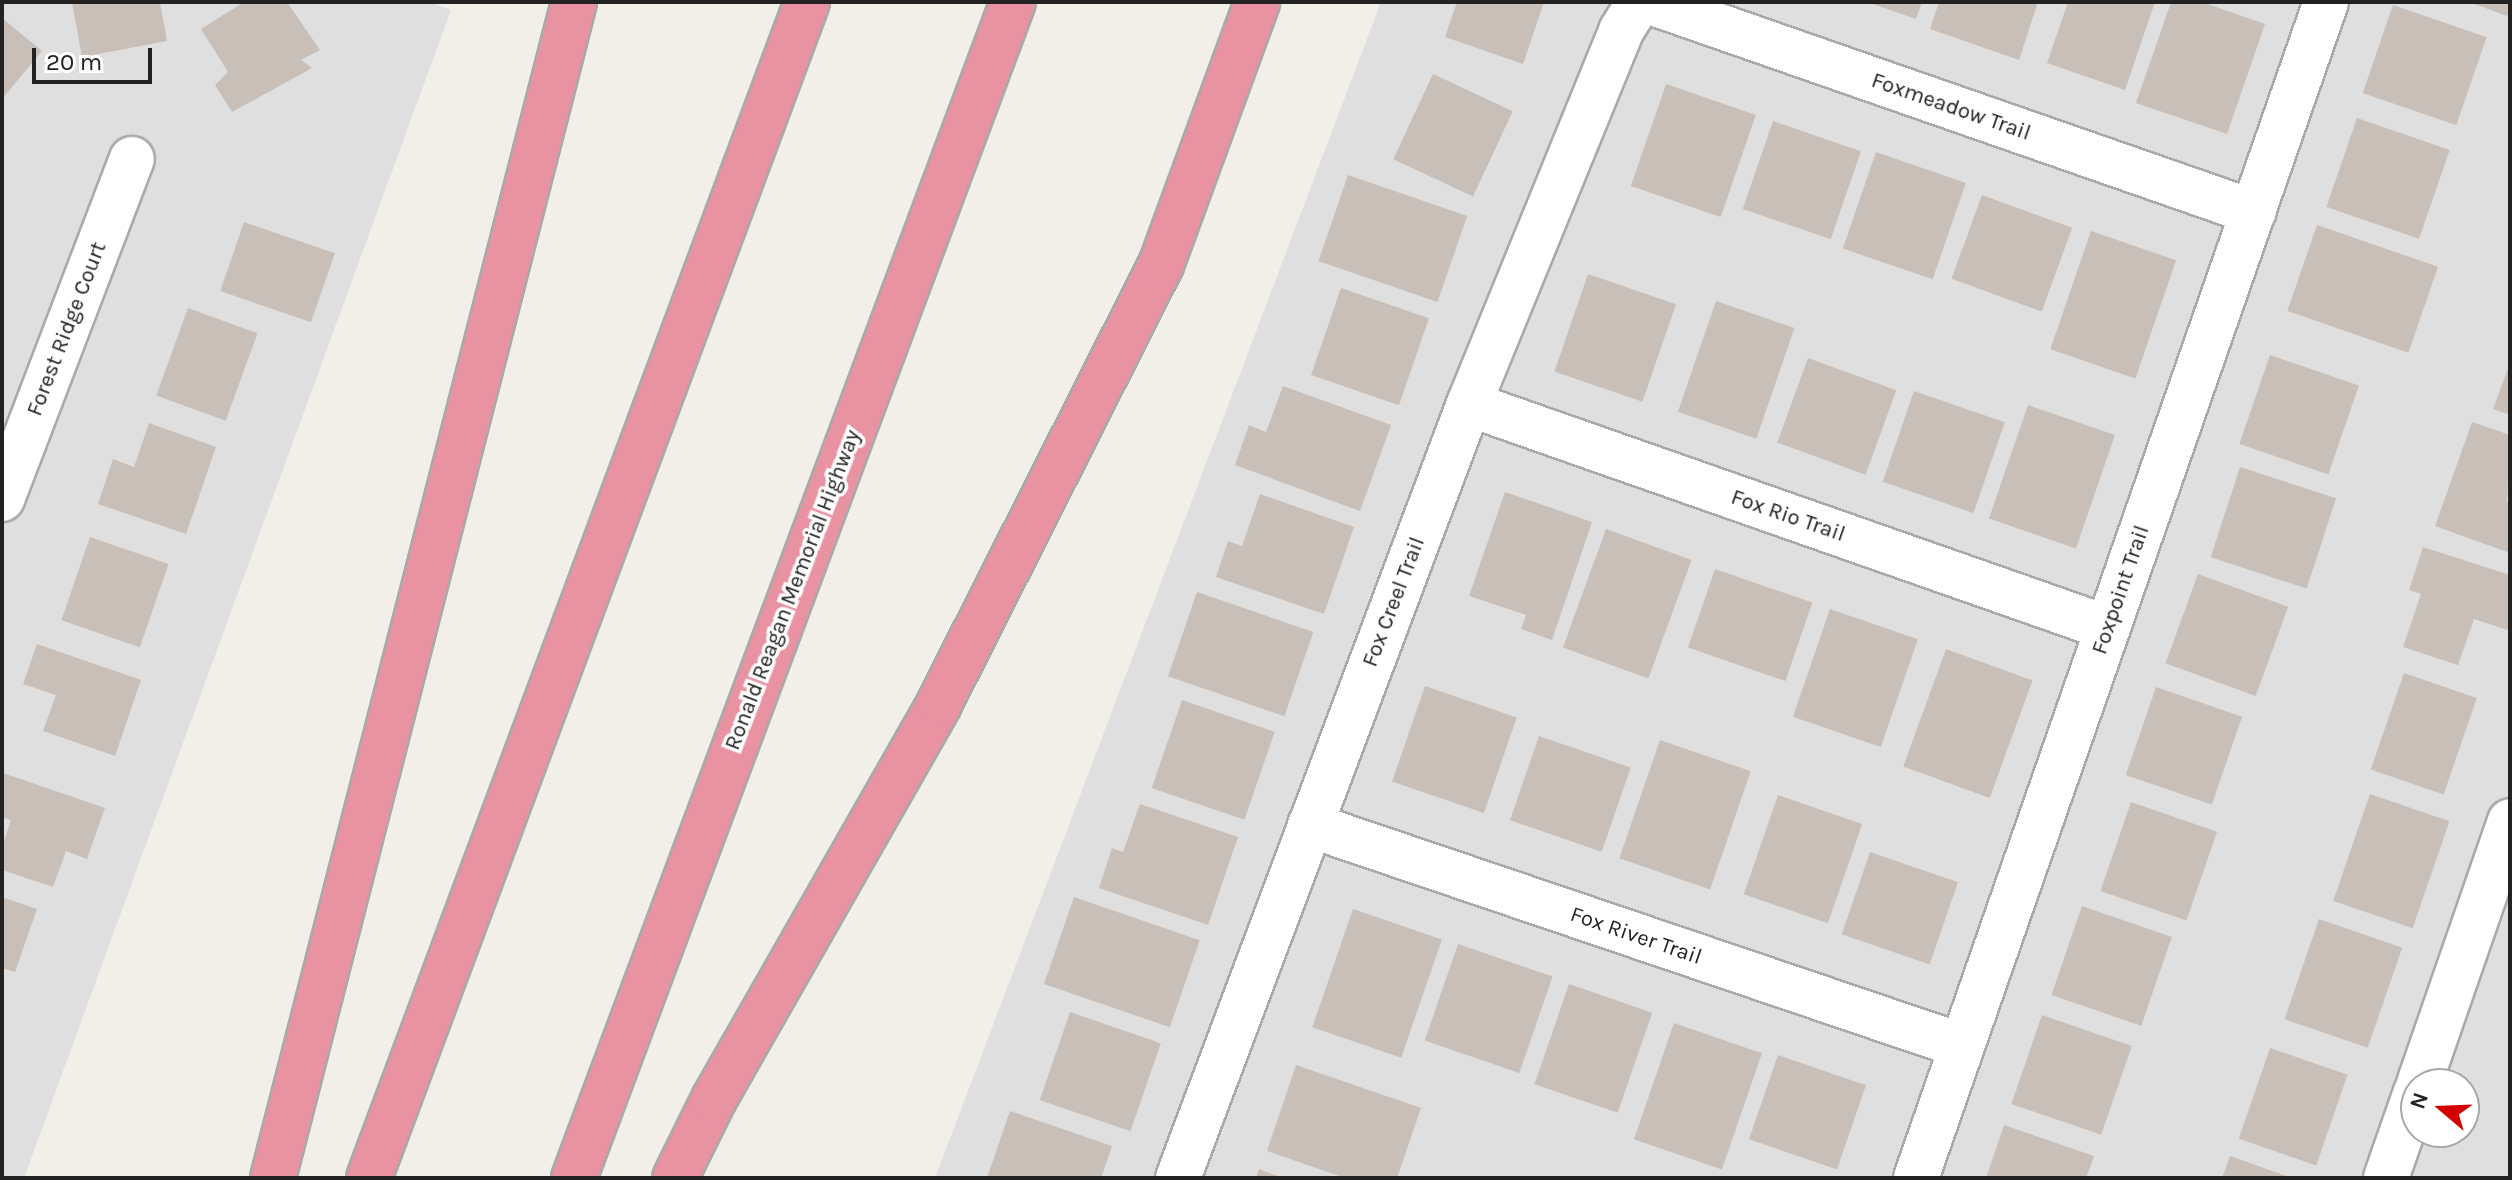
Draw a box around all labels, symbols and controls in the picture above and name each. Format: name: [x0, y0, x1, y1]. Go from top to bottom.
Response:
scale bar: [36, 32, 156, 82]
text: 20 m: [46, 48, 102, 76]
street label: Foxmeadow Trail: [1868, 67, 2034, 147]
street label: Forest Ridge Court: [22, 238, 112, 420]
street label: Ronald Reagan Memorial Highway: [720, 426, 866, 754]
street label: Fox Rio Trail: [1728, 484, 1848, 548]
street label: Foxpoint Trail: [2087, 522, 2155, 658]
street label: Fox Creel Trail: [1357, 533, 1431, 671]
street label: Fox River Trail: [1567, 901, 1705, 971]
north arrow: [2400, 1068, 2480, 1148]
text: N: [2404, 1089, 2434, 1113]

